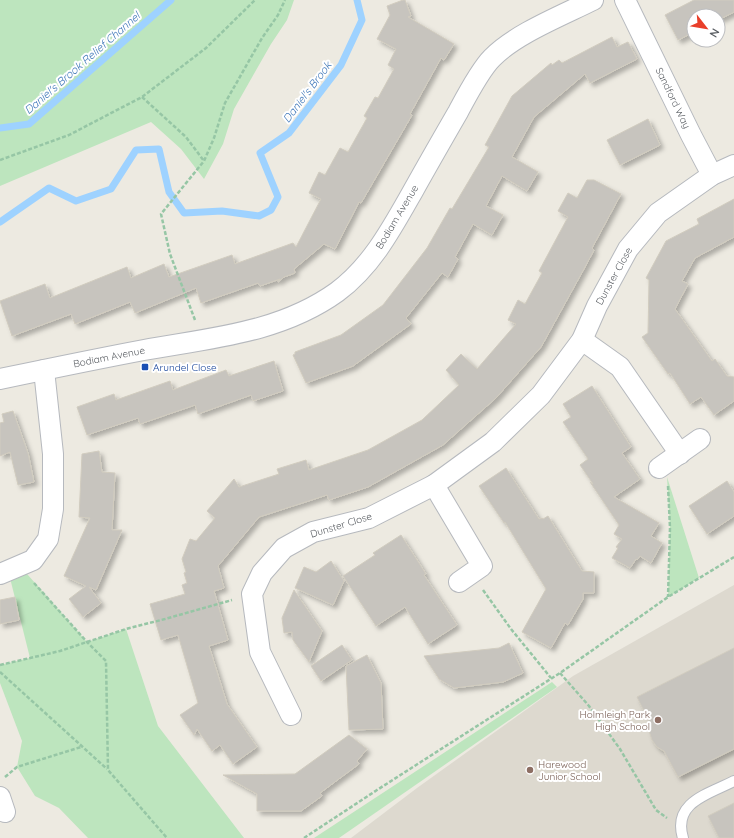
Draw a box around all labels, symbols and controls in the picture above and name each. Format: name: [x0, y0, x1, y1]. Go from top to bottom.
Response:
water label: Daniel's Brook Relief Channel: [21, 8, 144, 117]
north arrow: [686, 8, 726, 48]
text: N: [706, 26, 723, 40]
water label: Daniel's Brook: [280, 58, 335, 125]
street label: Sandford Way: [653, 65, 693, 131]
street label: Bodiam Avenue: [373, 182, 422, 252]
street label: Dunster Close: [593, 245, 635, 307]
street label: Bodiam Avenue: [72, 344, 146, 370]
place label: Arundel Close: [153, 361, 217, 374]
marker: Arundel Close: [140, 362, 150, 372]
street label: Dunster Close: [308, 509, 374, 541]
place label: Holmleigh Park High School: [580, 708, 650, 733]
marker: Holmleigh Park High School: [653, 715, 663, 725]
place label: Harewood Junior School: [538, 758, 601, 783]
marker: Harewood Junior School: [525, 765, 535, 775]

